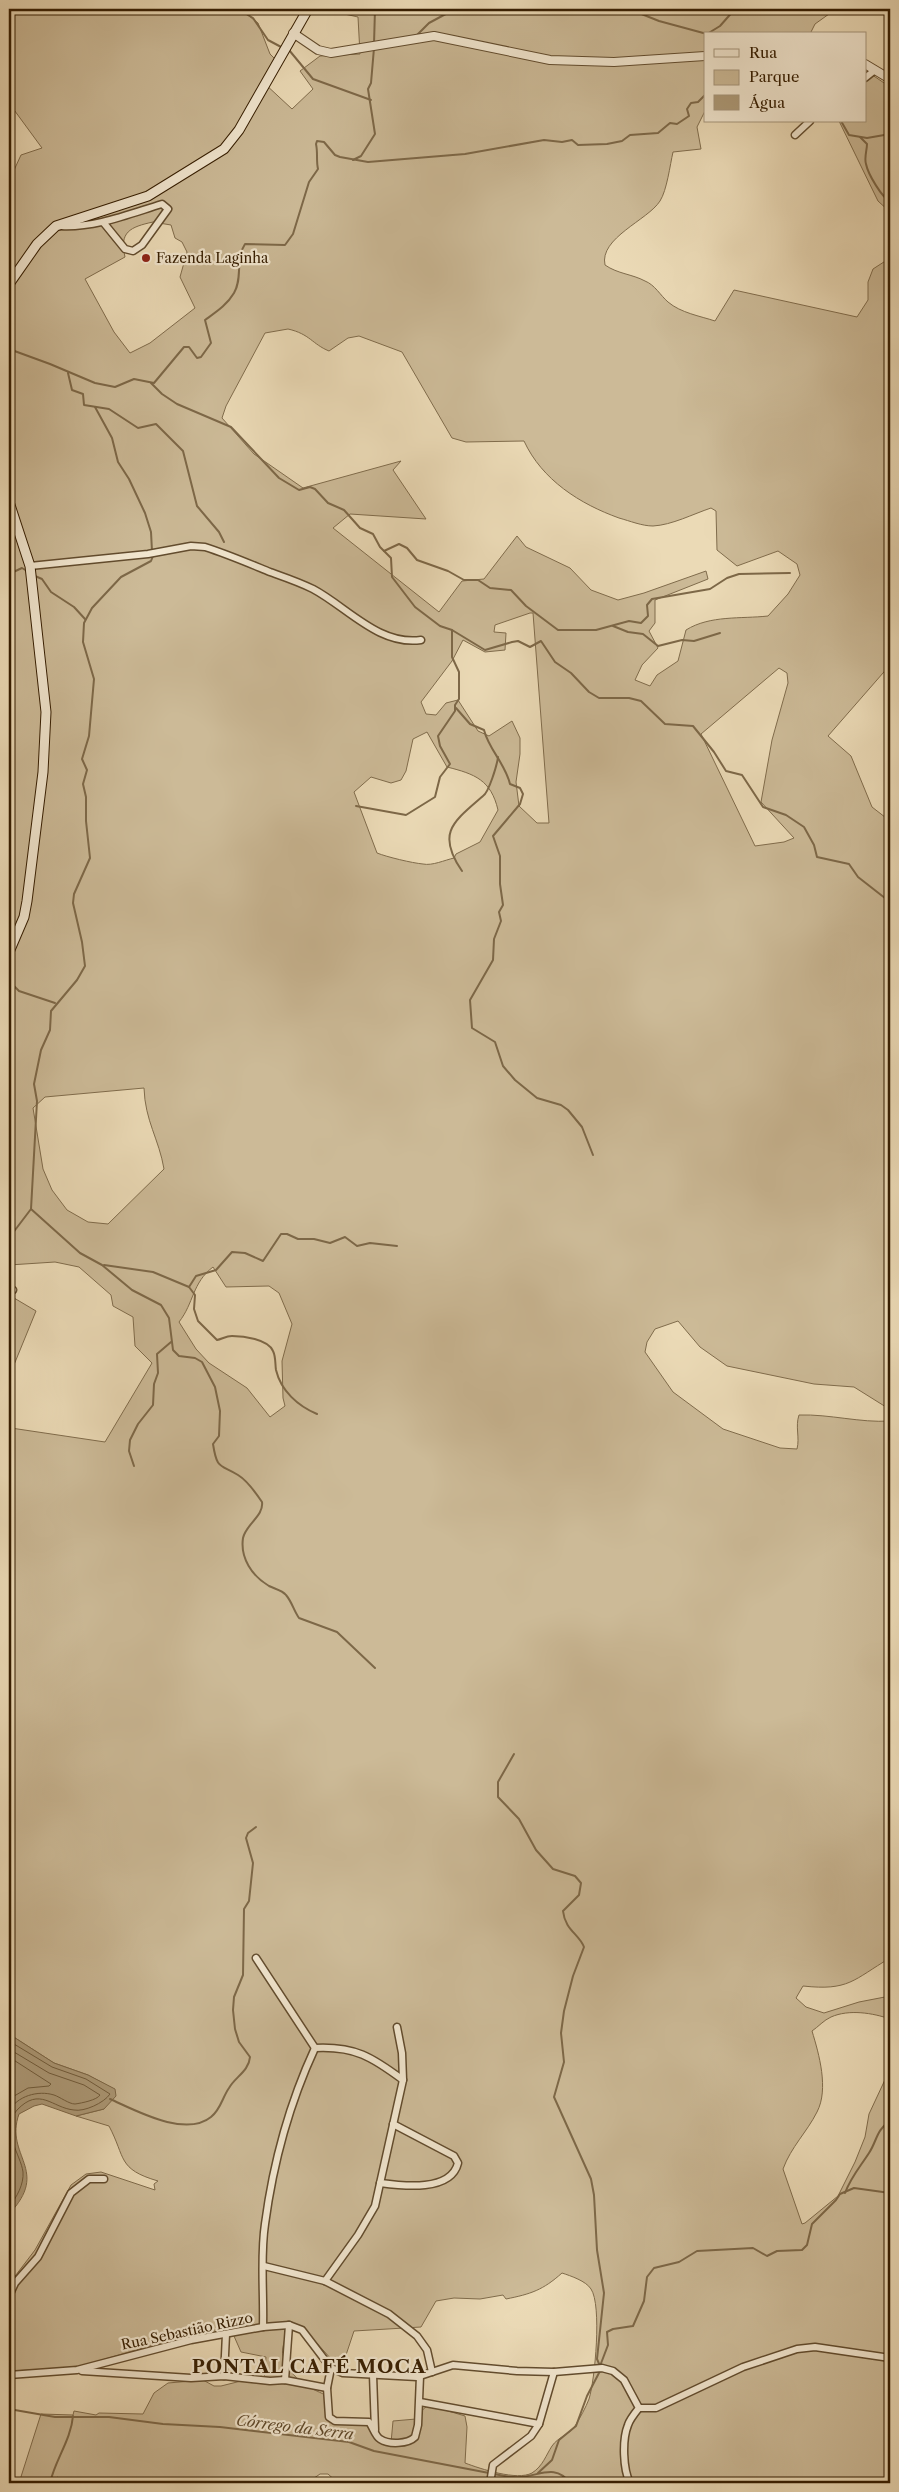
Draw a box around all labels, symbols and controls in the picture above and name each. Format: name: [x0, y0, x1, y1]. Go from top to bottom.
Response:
legend: [704, 32, 866, 122]
text: Rua: [749, 43, 777, 62]
text: Parque: [749, 67, 799, 86]
text: Água: [748, 93, 785, 112]
place label: Fazenda Laginha: [156, 249, 269, 267]
marker: Fazenda Laginha: [140, 252, 152, 264]
street label: Rua Sebastião Rizzo: [119, 2308, 255, 2354]
district label: PONTAL CAFÉ MOCA: [192, 2355, 427, 2378]
water label: Córrego da Serra: [235, 2410, 355, 2444]

